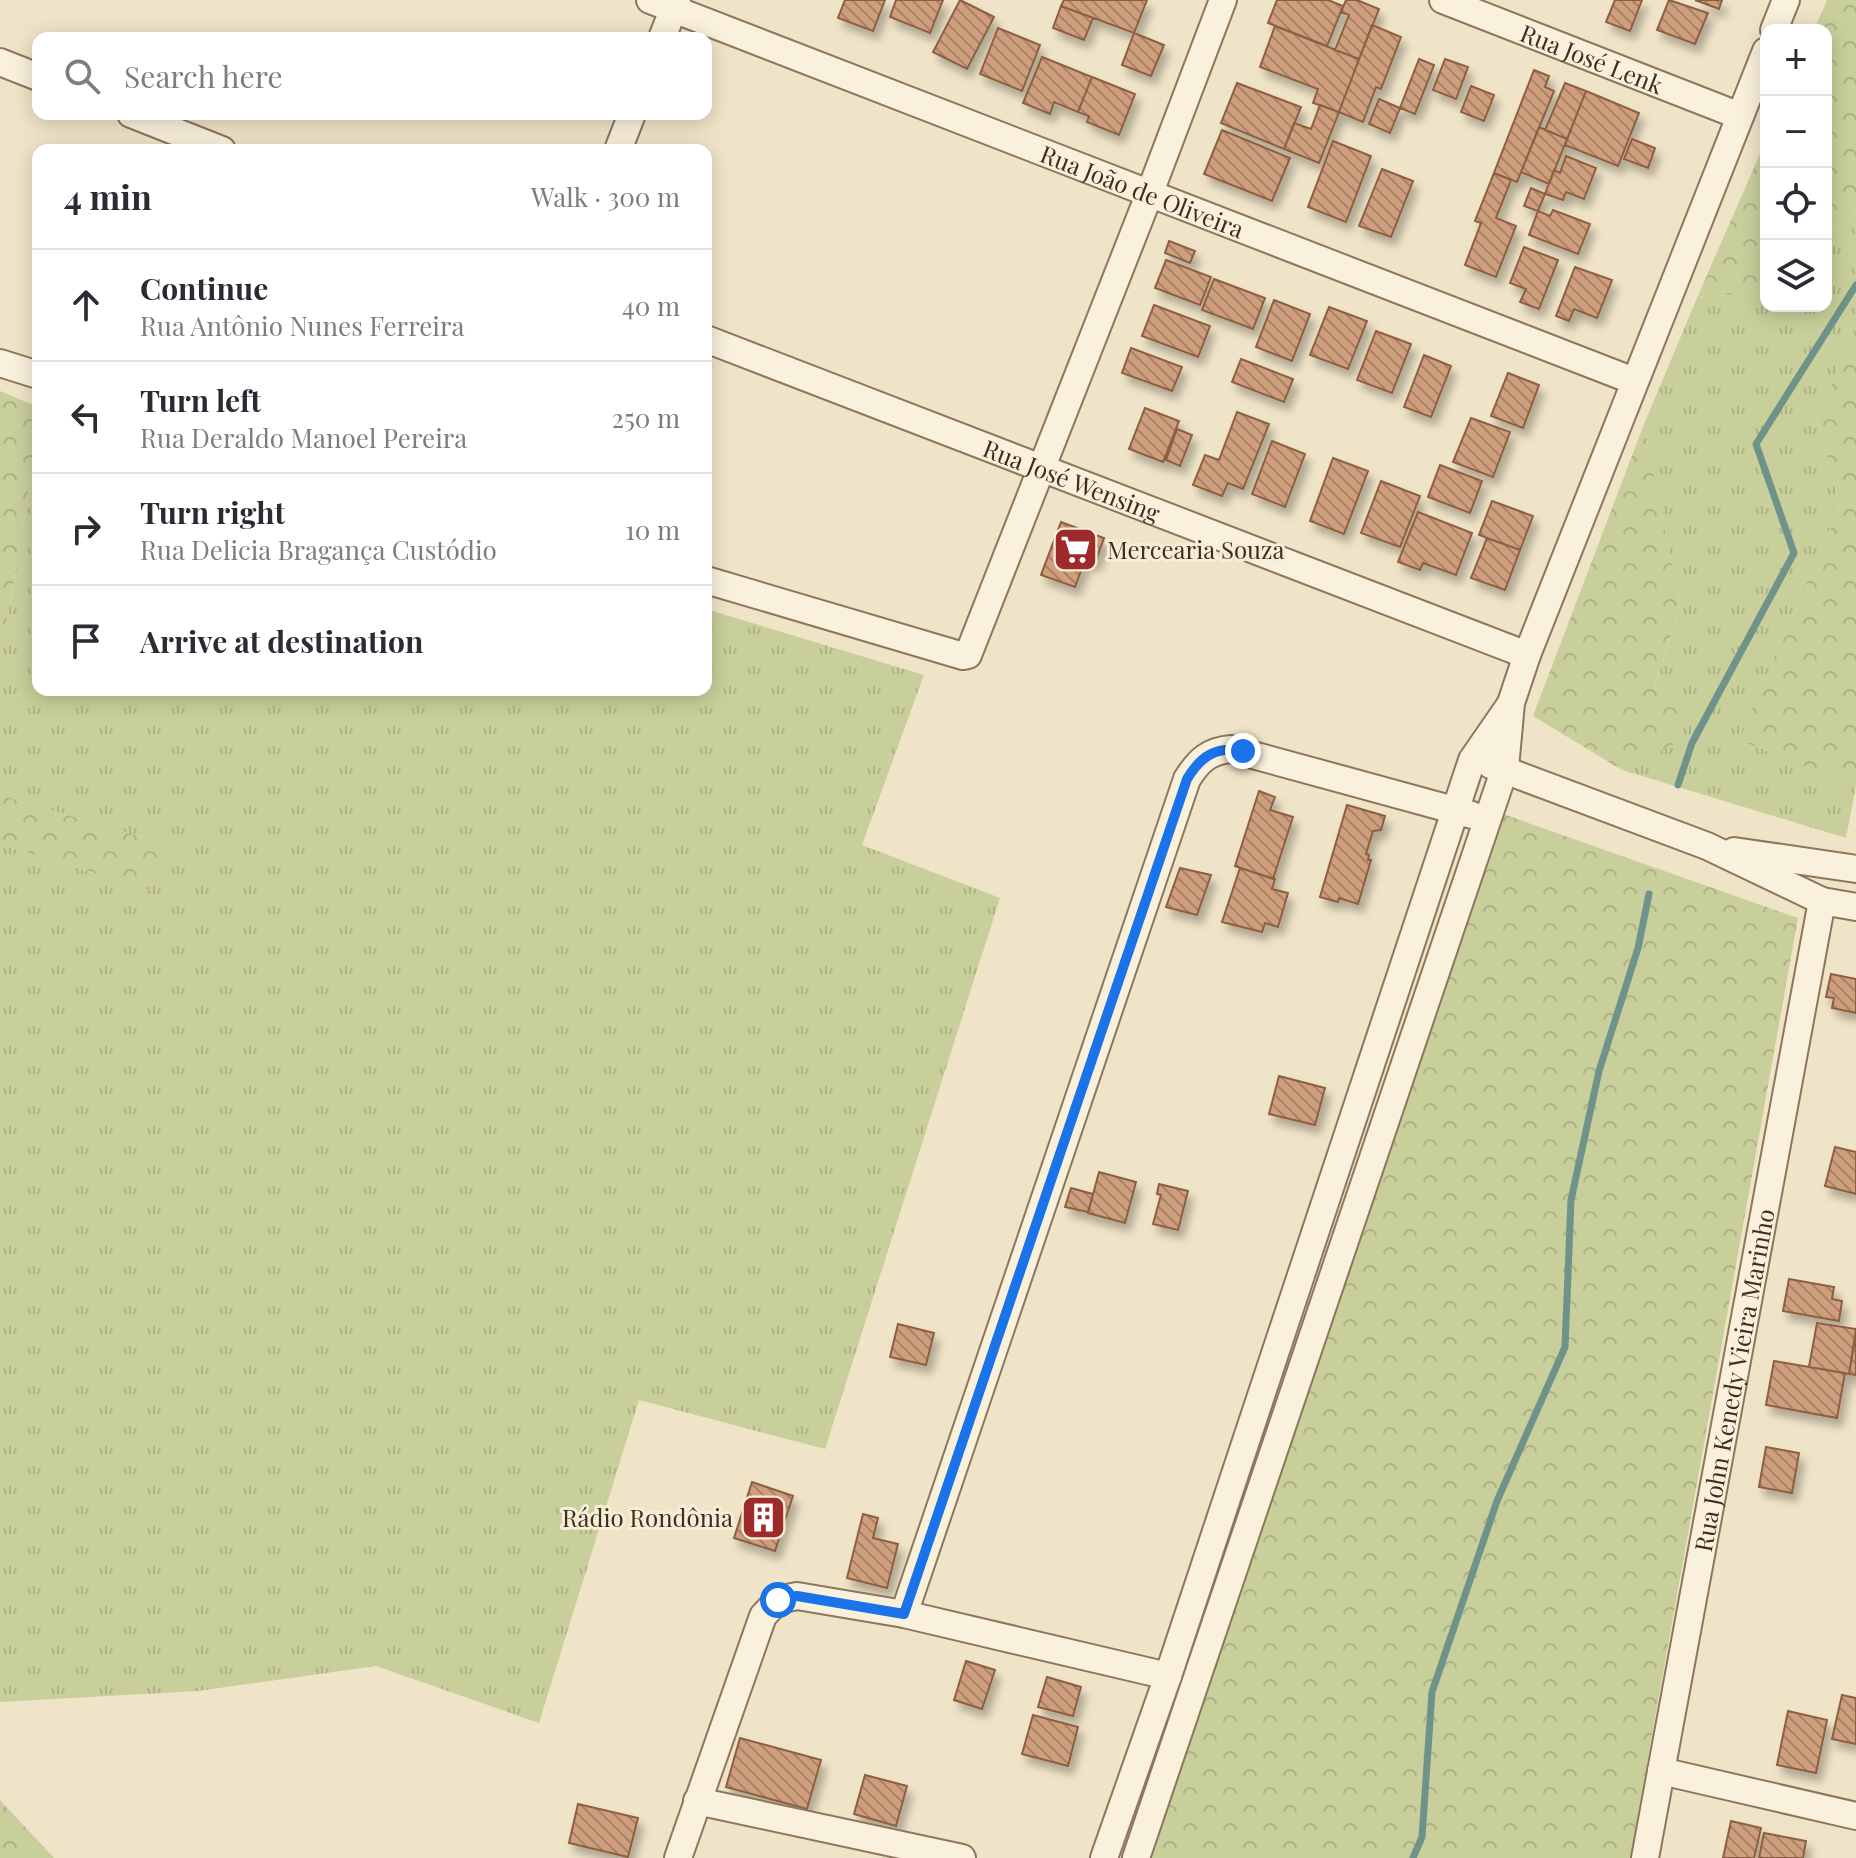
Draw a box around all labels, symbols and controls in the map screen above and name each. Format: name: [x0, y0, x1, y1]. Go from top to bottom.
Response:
street label: Rua José Lenk: [1516, 16, 1669, 101]
map controls: [1760, 24, 1832, 312]
button: +: [1760, 24, 1832, 96]
search box: [32, 32, 712, 120]
icon: search: [60, 54, 104, 98]
text: Search here: [124, 56, 283, 96]
button: −: [1760, 96, 1832, 168]
street label: Rua João de Oliveira: [1036, 137, 1249, 245]
button: locate: [1760, 168, 1832, 240]
text: 4 min: [64, 173, 152, 219]
text: Walk · 300 m: [531, 179, 680, 214]
button: layers: [1760, 240, 1832, 312]
text: Continue: [140, 268, 268, 308]
icon: ahead: [64, 283, 108, 327]
text: 40 m: [622, 288, 680, 323]
text: Rua Antônio Nunes Ferreira: [140, 308, 464, 343]
text: Turn left: [140, 380, 261, 420]
icon: left: [64, 395, 108, 439]
text: 250 m: [612, 400, 680, 435]
text: Rua Deraldo Manoel Pereira: [140, 420, 467, 455]
street label: Rua José Wensing: [979, 431, 1165, 528]
text: Turn right: [140, 492, 285, 532]
icon: right: [64, 507, 108, 551]
text: 10 m: [625, 512, 680, 547]
supermarket icon: Mercearia Souza: [1052, 525, 1100, 573]
text: Rua Delicia Bragança Custódio: [140, 532, 497, 567]
place label: Mercearia Souza: [1107, 533, 1284, 565]
icon: arrive: [64, 619, 108, 663]
text: Arrive at destination: [140, 621, 423, 661]
route end: [1225, 733, 1261, 769]
street label: Rua John Kenedy Vieira Marinho: [1686, 1206, 1781, 1554]
building icon: Rádio Rondônia: [740, 1493, 788, 1541]
place label: Rádio Rondônia: [562, 1501, 733, 1533]
route start: [760, 1582, 796, 1618]

